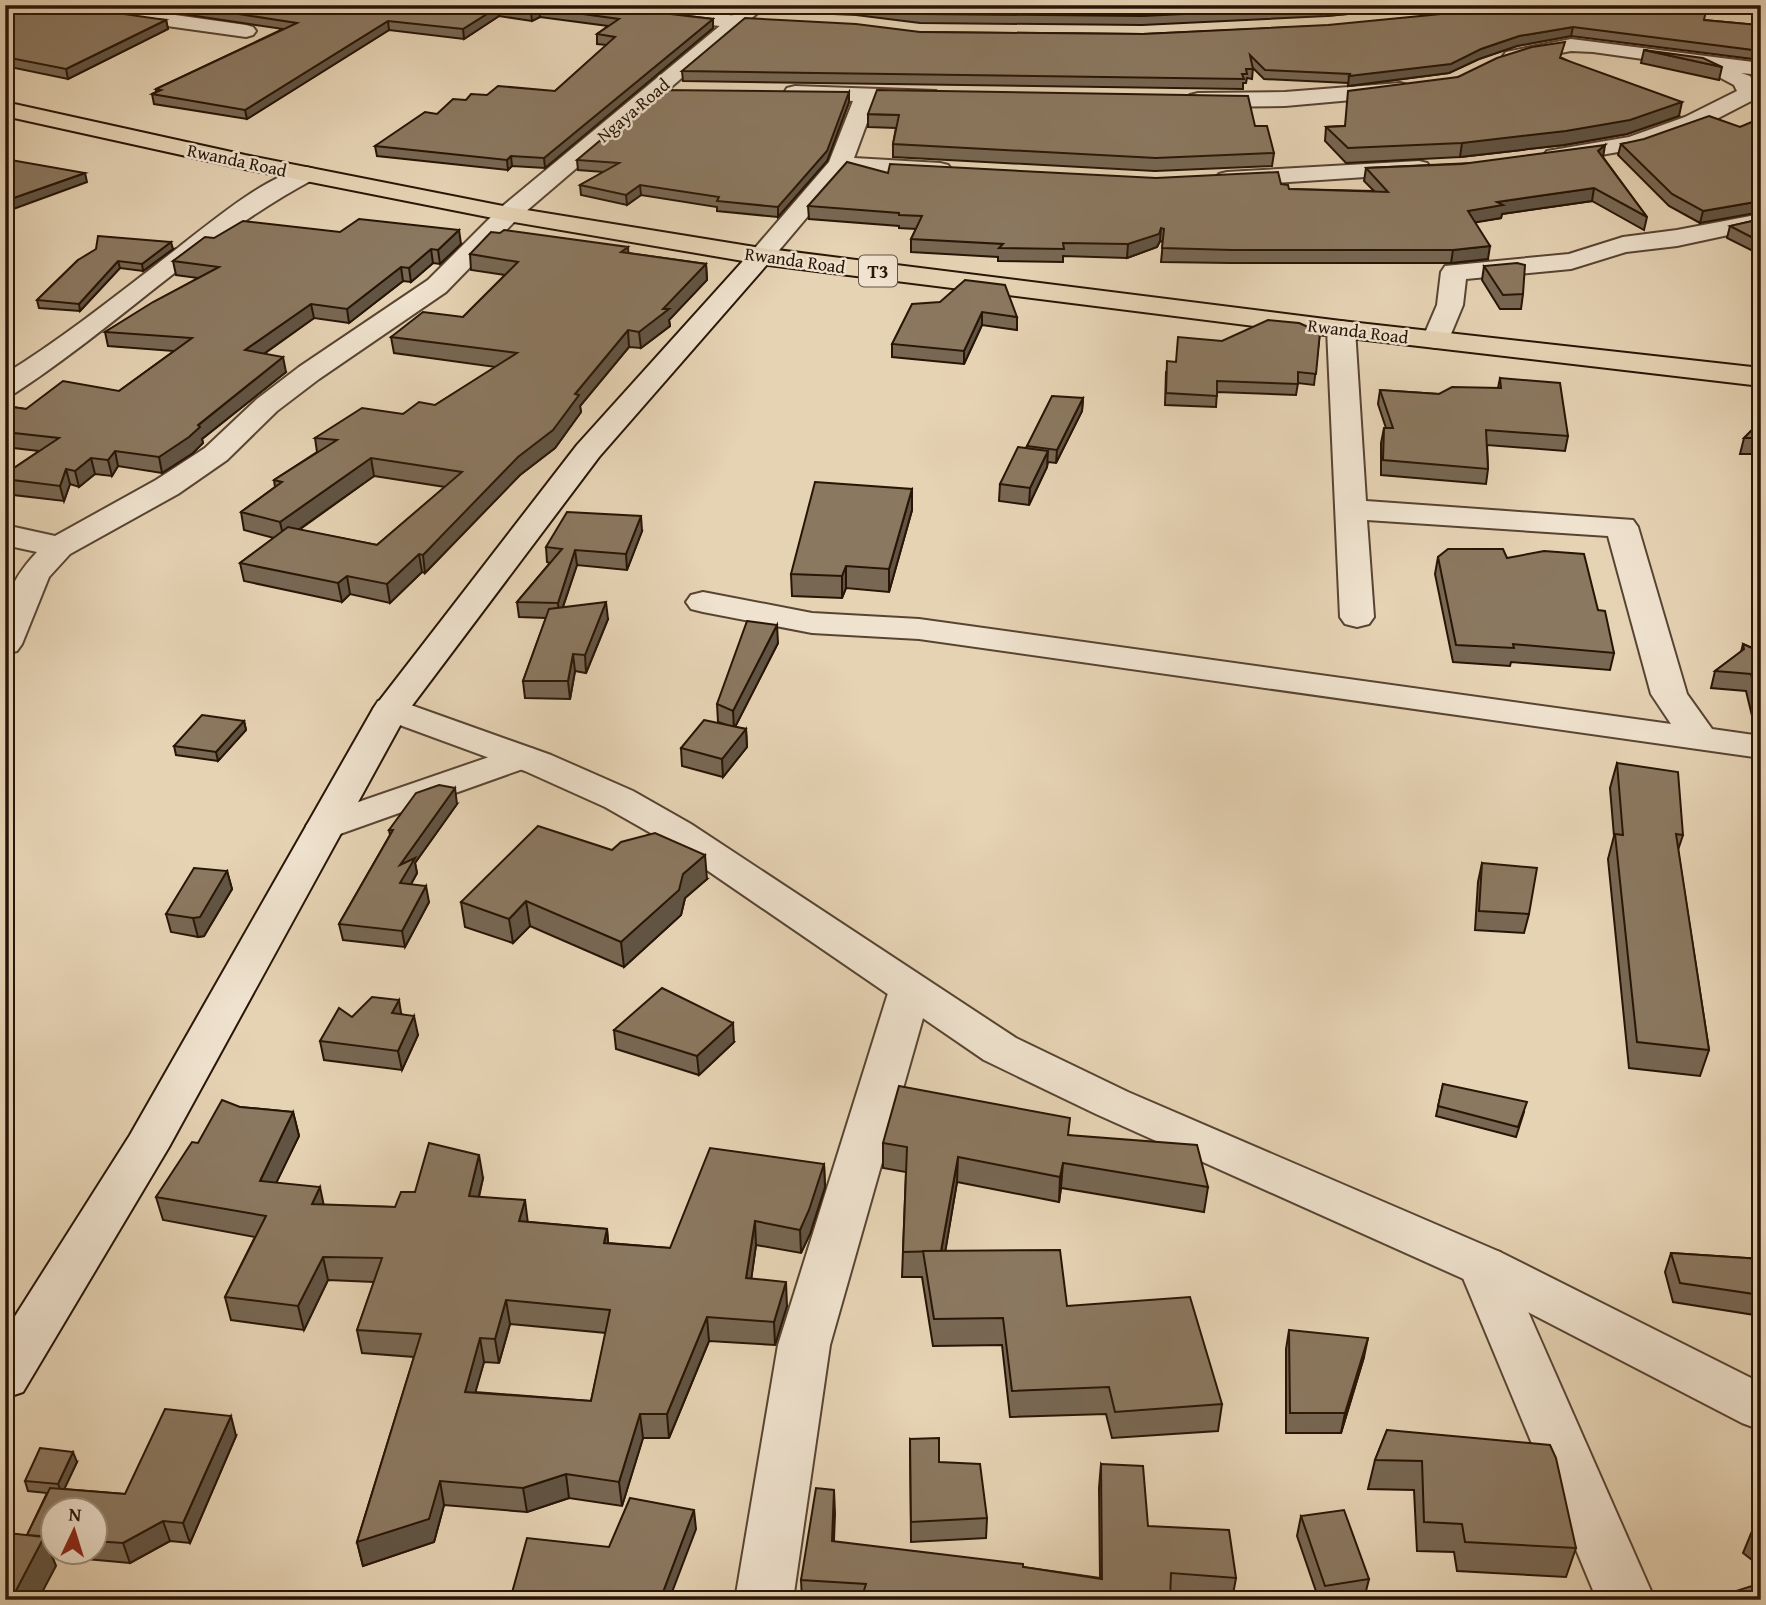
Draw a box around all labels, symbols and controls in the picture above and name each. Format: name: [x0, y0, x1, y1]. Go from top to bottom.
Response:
street label: Ngaya Road: [591, 71, 676, 149]
street label: Rwanda Road: [185, 136, 290, 184]
street label: Rwanda Road: [743, 240, 847, 280]
road number: T3: [859, 256, 897, 286]
street label: Rwanda Road: [1306, 311, 1410, 351]
north arrow: [38, 1496, 108, 1566]
text: N: [68, 1500, 83, 1528]

